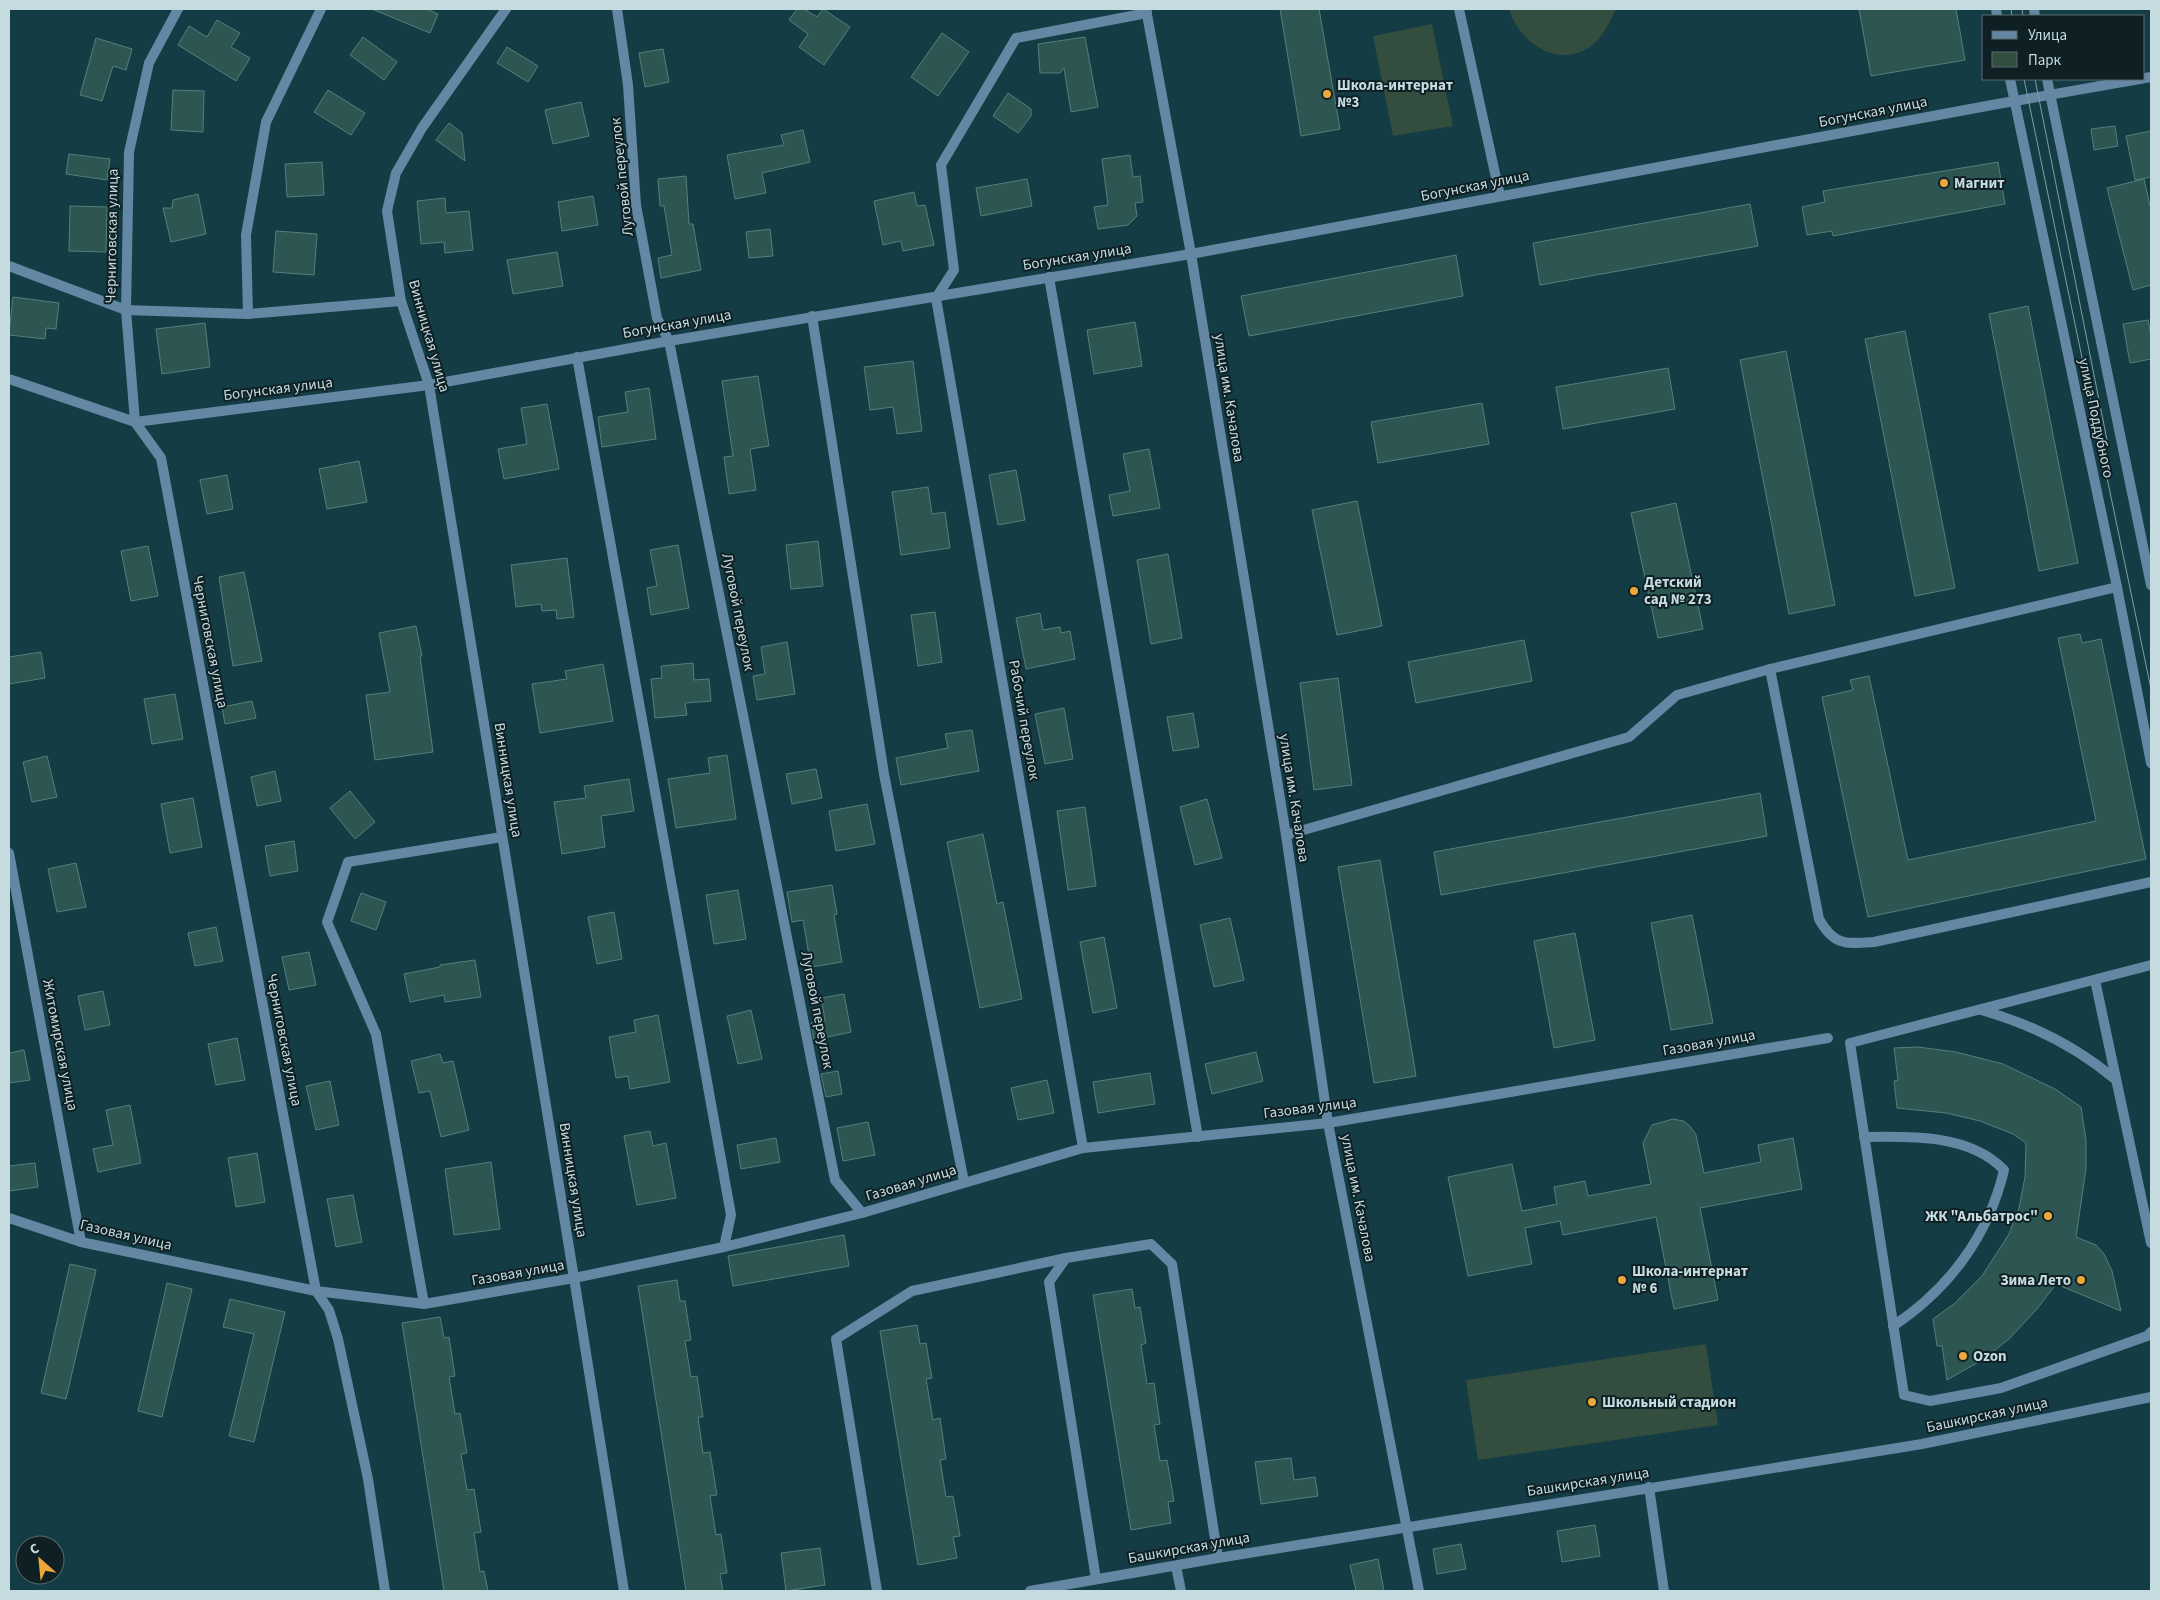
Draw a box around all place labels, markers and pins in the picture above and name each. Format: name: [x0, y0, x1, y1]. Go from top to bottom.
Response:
place label: Школа-интернат №3: [1337, 75, 1453, 113]
marker: Школа-интернат №3: [1321, 88, 1333, 100]
place label: Магнит: [1954, 173, 2005, 194]
marker: Магнит: [1938, 177, 1950, 189]
place label: Детский сад № 273: [1644, 572, 1712, 610]
marker: Детский сад № 273: [1628, 585, 1640, 597]
place label: ЖК "Альбатрос": [1925, 1206, 2038, 1227]
marker: ЖК "Альбатрос": [2042, 1210, 2054, 1222]
place label: Школа-интернат № 6: [1632, 1261, 1748, 1299]
place label: Зима Лето: [2000, 1270, 2071, 1291]
marker: Школа-интернат № 6: [1616, 1274, 1628, 1286]
marker: Зима Лето: [2075, 1274, 2087, 1286]
place label: Ozon: [1973, 1346, 2007, 1367]
marker: Ozon: [1957, 1350, 1969, 1362]
place label: Школьный стадион: [1602, 1392, 1736, 1413]
marker: Школьный стадион: [1586, 1396, 1598, 1408]

